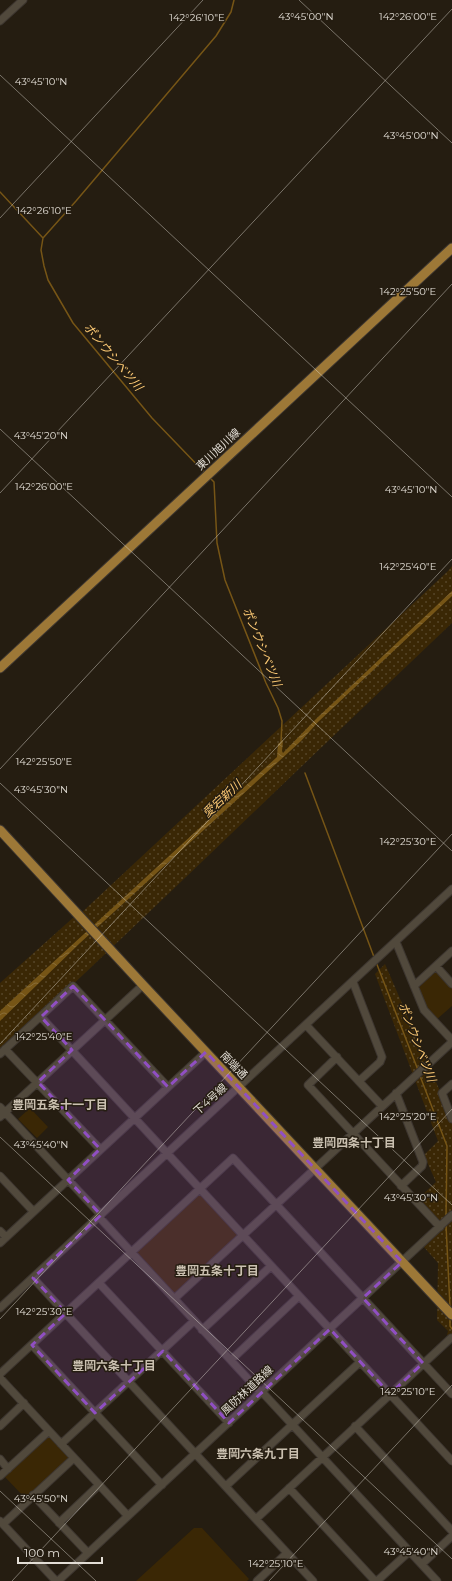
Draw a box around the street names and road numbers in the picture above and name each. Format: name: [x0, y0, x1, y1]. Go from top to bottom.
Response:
street label: 東川旭川線: [193, 425, 243, 473]
street label: 南端通: [218, 1048, 250, 1082]
street label: 下4号線: [190, 1080, 230, 1118]
street label: 風防林道路線: [218, 1362, 276, 1418]

